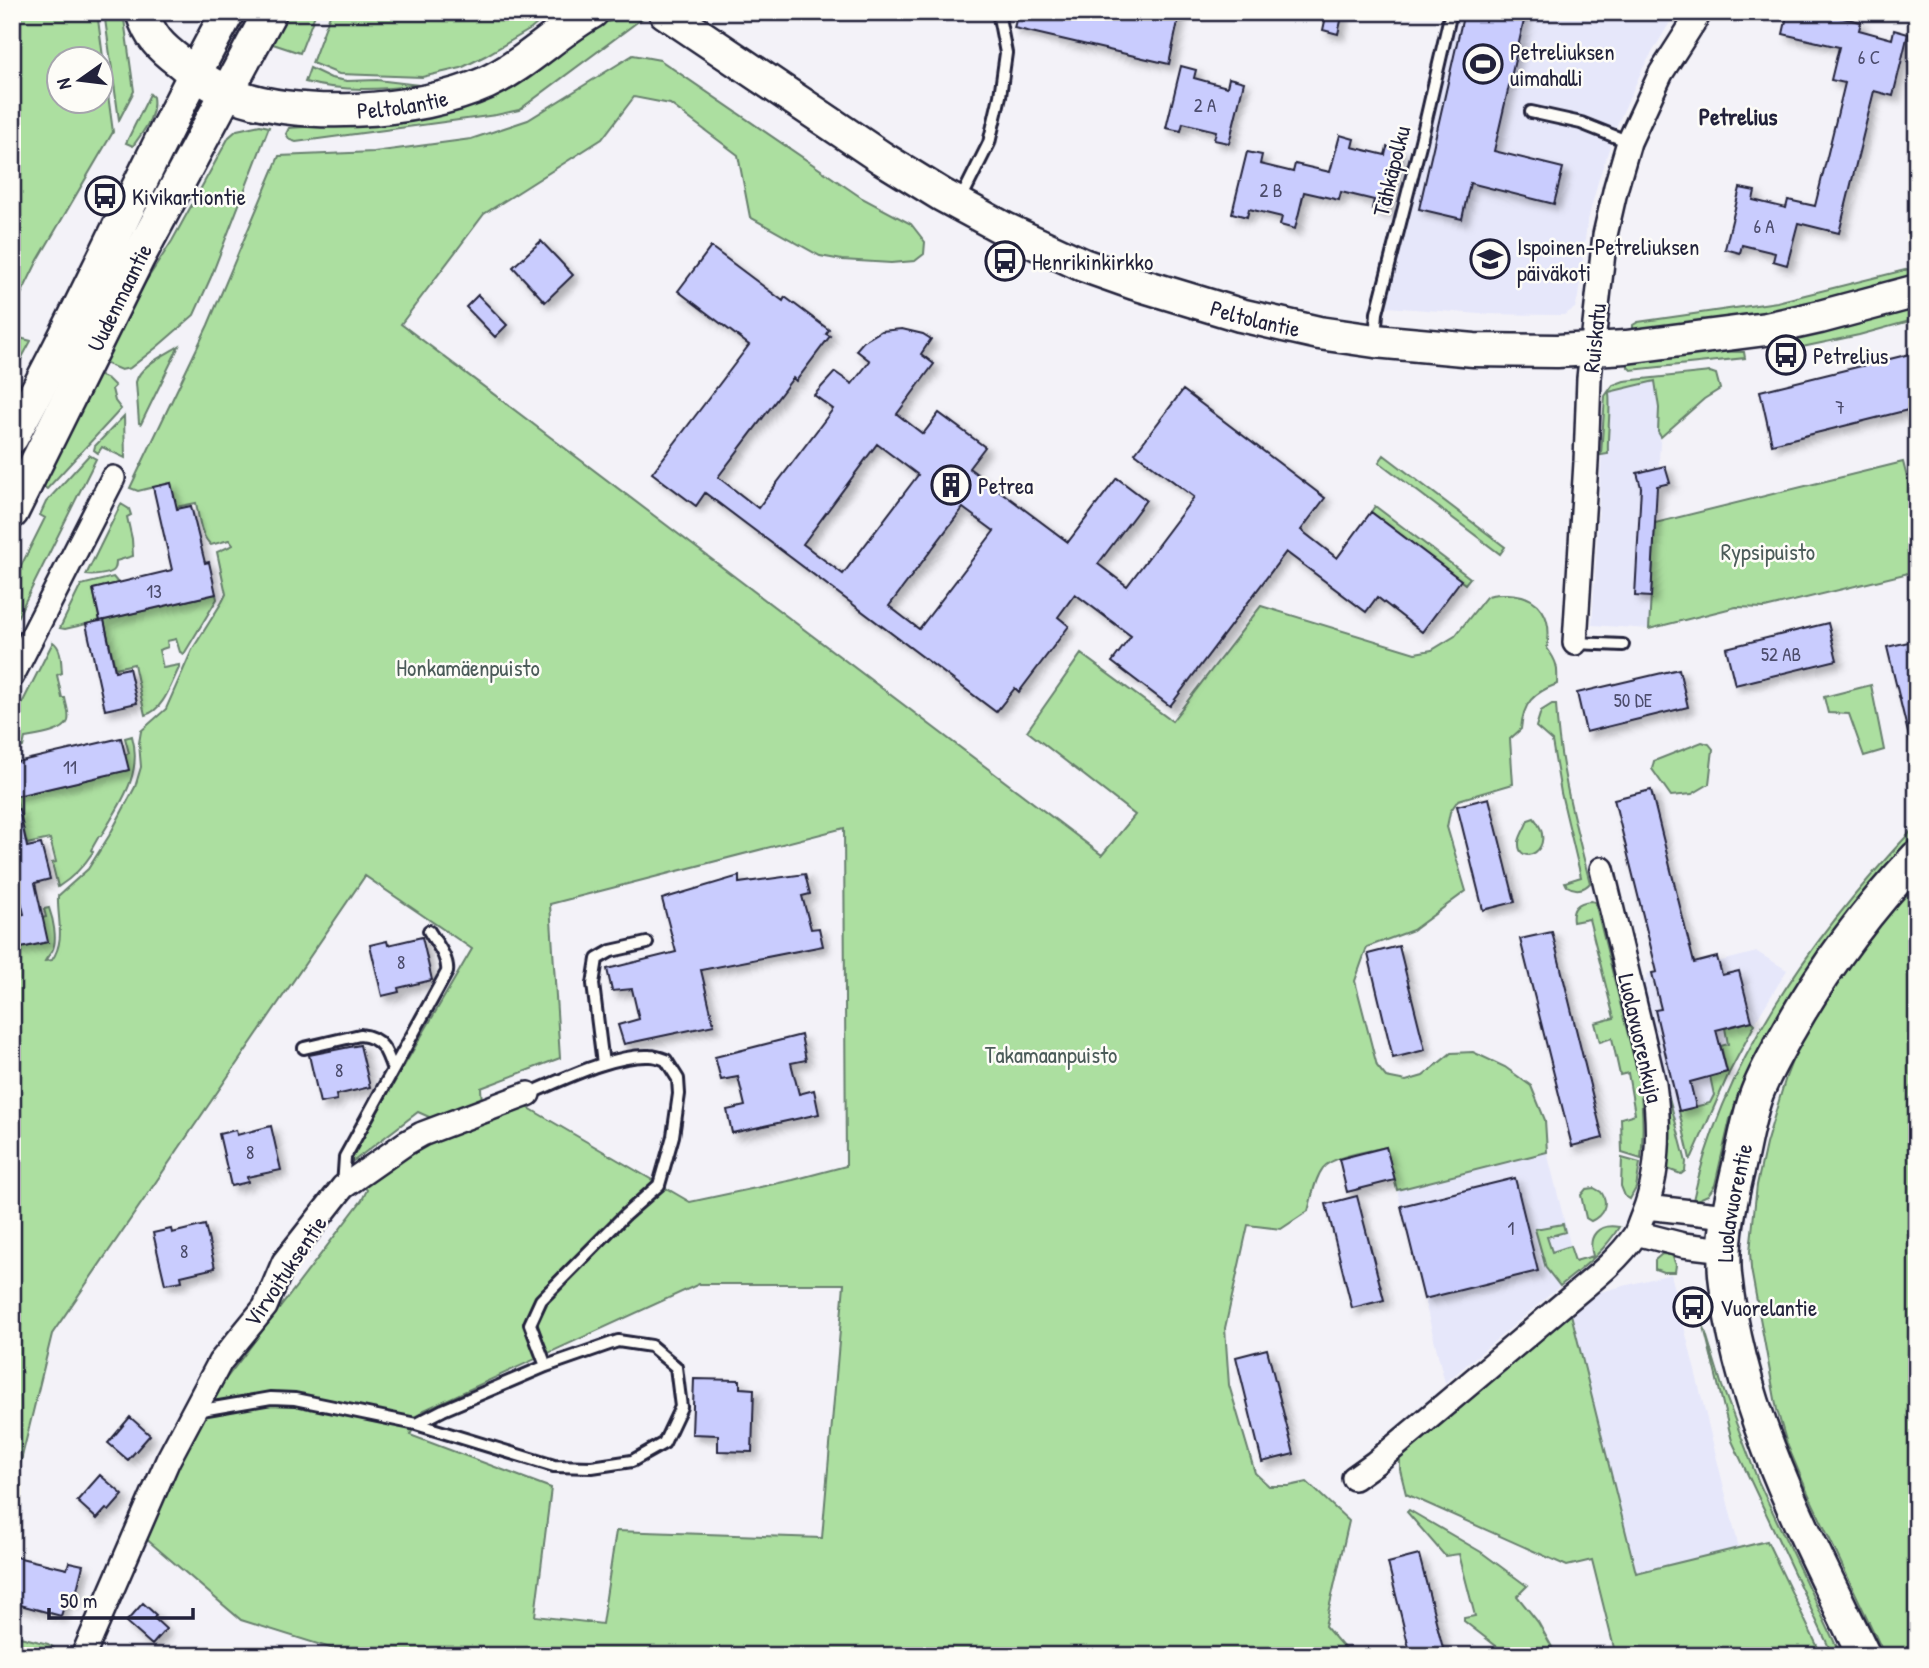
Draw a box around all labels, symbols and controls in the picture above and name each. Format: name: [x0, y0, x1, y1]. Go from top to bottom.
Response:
place label: Petreliuksen uimahalli: [1510, 36, 1615, 93]
sports icon: Petreliuksen uimahalli: [1462, 43, 1504, 85]
house number: 6 C: [1858, 44, 1880, 70]
north arrow: [46, 46, 116, 116]
text: N: [50, 76, 77, 92]
street label: Peltolantie: [356, 81, 451, 125]
house number: 2 A: [1194, 92, 1216, 118]
district label: Petrelius: [1699, 100, 1777, 132]
street label: Tähkäpolku: [1365, 123, 1417, 219]
bus stop icon: Kivikartiontie: [84, 175, 126, 217]
house number: 2 B: [1260, 177, 1282, 203]
place label: Kivikartiontie: [132, 181, 246, 212]
house number: 6 A: [1753, 213, 1775, 239]
place label: Ispoinen-Petreliuksen päiväkoti: [1517, 231, 1699, 288]
street label: Uudenmaantie: [79, 238, 159, 356]
school or university icon: Ispoinen-Petreliuksen päiväkoti: [1469, 238, 1511, 280]
bus stop icon: Henrikinkirkko: [984, 240, 1026, 282]
place label: Henrikinkirkko: [1032, 246, 1153, 277]
street label: Peltolantie: [1207, 291, 1303, 344]
street label: Ruiskatu: [1575, 302, 1613, 374]
bus stop icon: Petrelius: [1765, 334, 1807, 376]
place label: Petrelius: [1813, 340, 1889, 371]
house number: 7: [1835, 394, 1845, 420]
building icon: Petrea: [930, 464, 972, 506]
place label: Petrea: [978, 470, 1033, 501]
park label: Rypsipuisto: [1721, 536, 1815, 567]
house number: 13: [146, 578, 162, 604]
house number: 52 AB: [1761, 641, 1801, 667]
park label: Honkamäenpuisto: [396, 652, 540, 683]
house number: 50 DE: [1614, 687, 1653, 713]
house number: 11: [63, 754, 77, 780]
house number: 8: [397, 949, 405, 975]
street label: Luolavuorenkuja: [1611, 970, 1671, 1106]
park label: Takamaanpuisto: [985, 1039, 1117, 1070]
house number: 8: [335, 1057, 343, 1083]
house number: 8: [246, 1139, 254, 1165]
street label: Luolavuorentie: [1709, 1140, 1759, 1262]
street label: Virvoituksentie: [236, 1209, 334, 1333]
house number: 1: [1508, 1215, 1515, 1241]
house number: 8: [180, 1238, 188, 1264]
bus stop icon: Vuorelantie: [1672, 1286, 1714, 1328]
place label: Vuorelantie: [1720, 1292, 1817, 1323]
scale bar: [49, 1577, 192, 1621]
text: 50 m: [60, 1586, 97, 1615]

